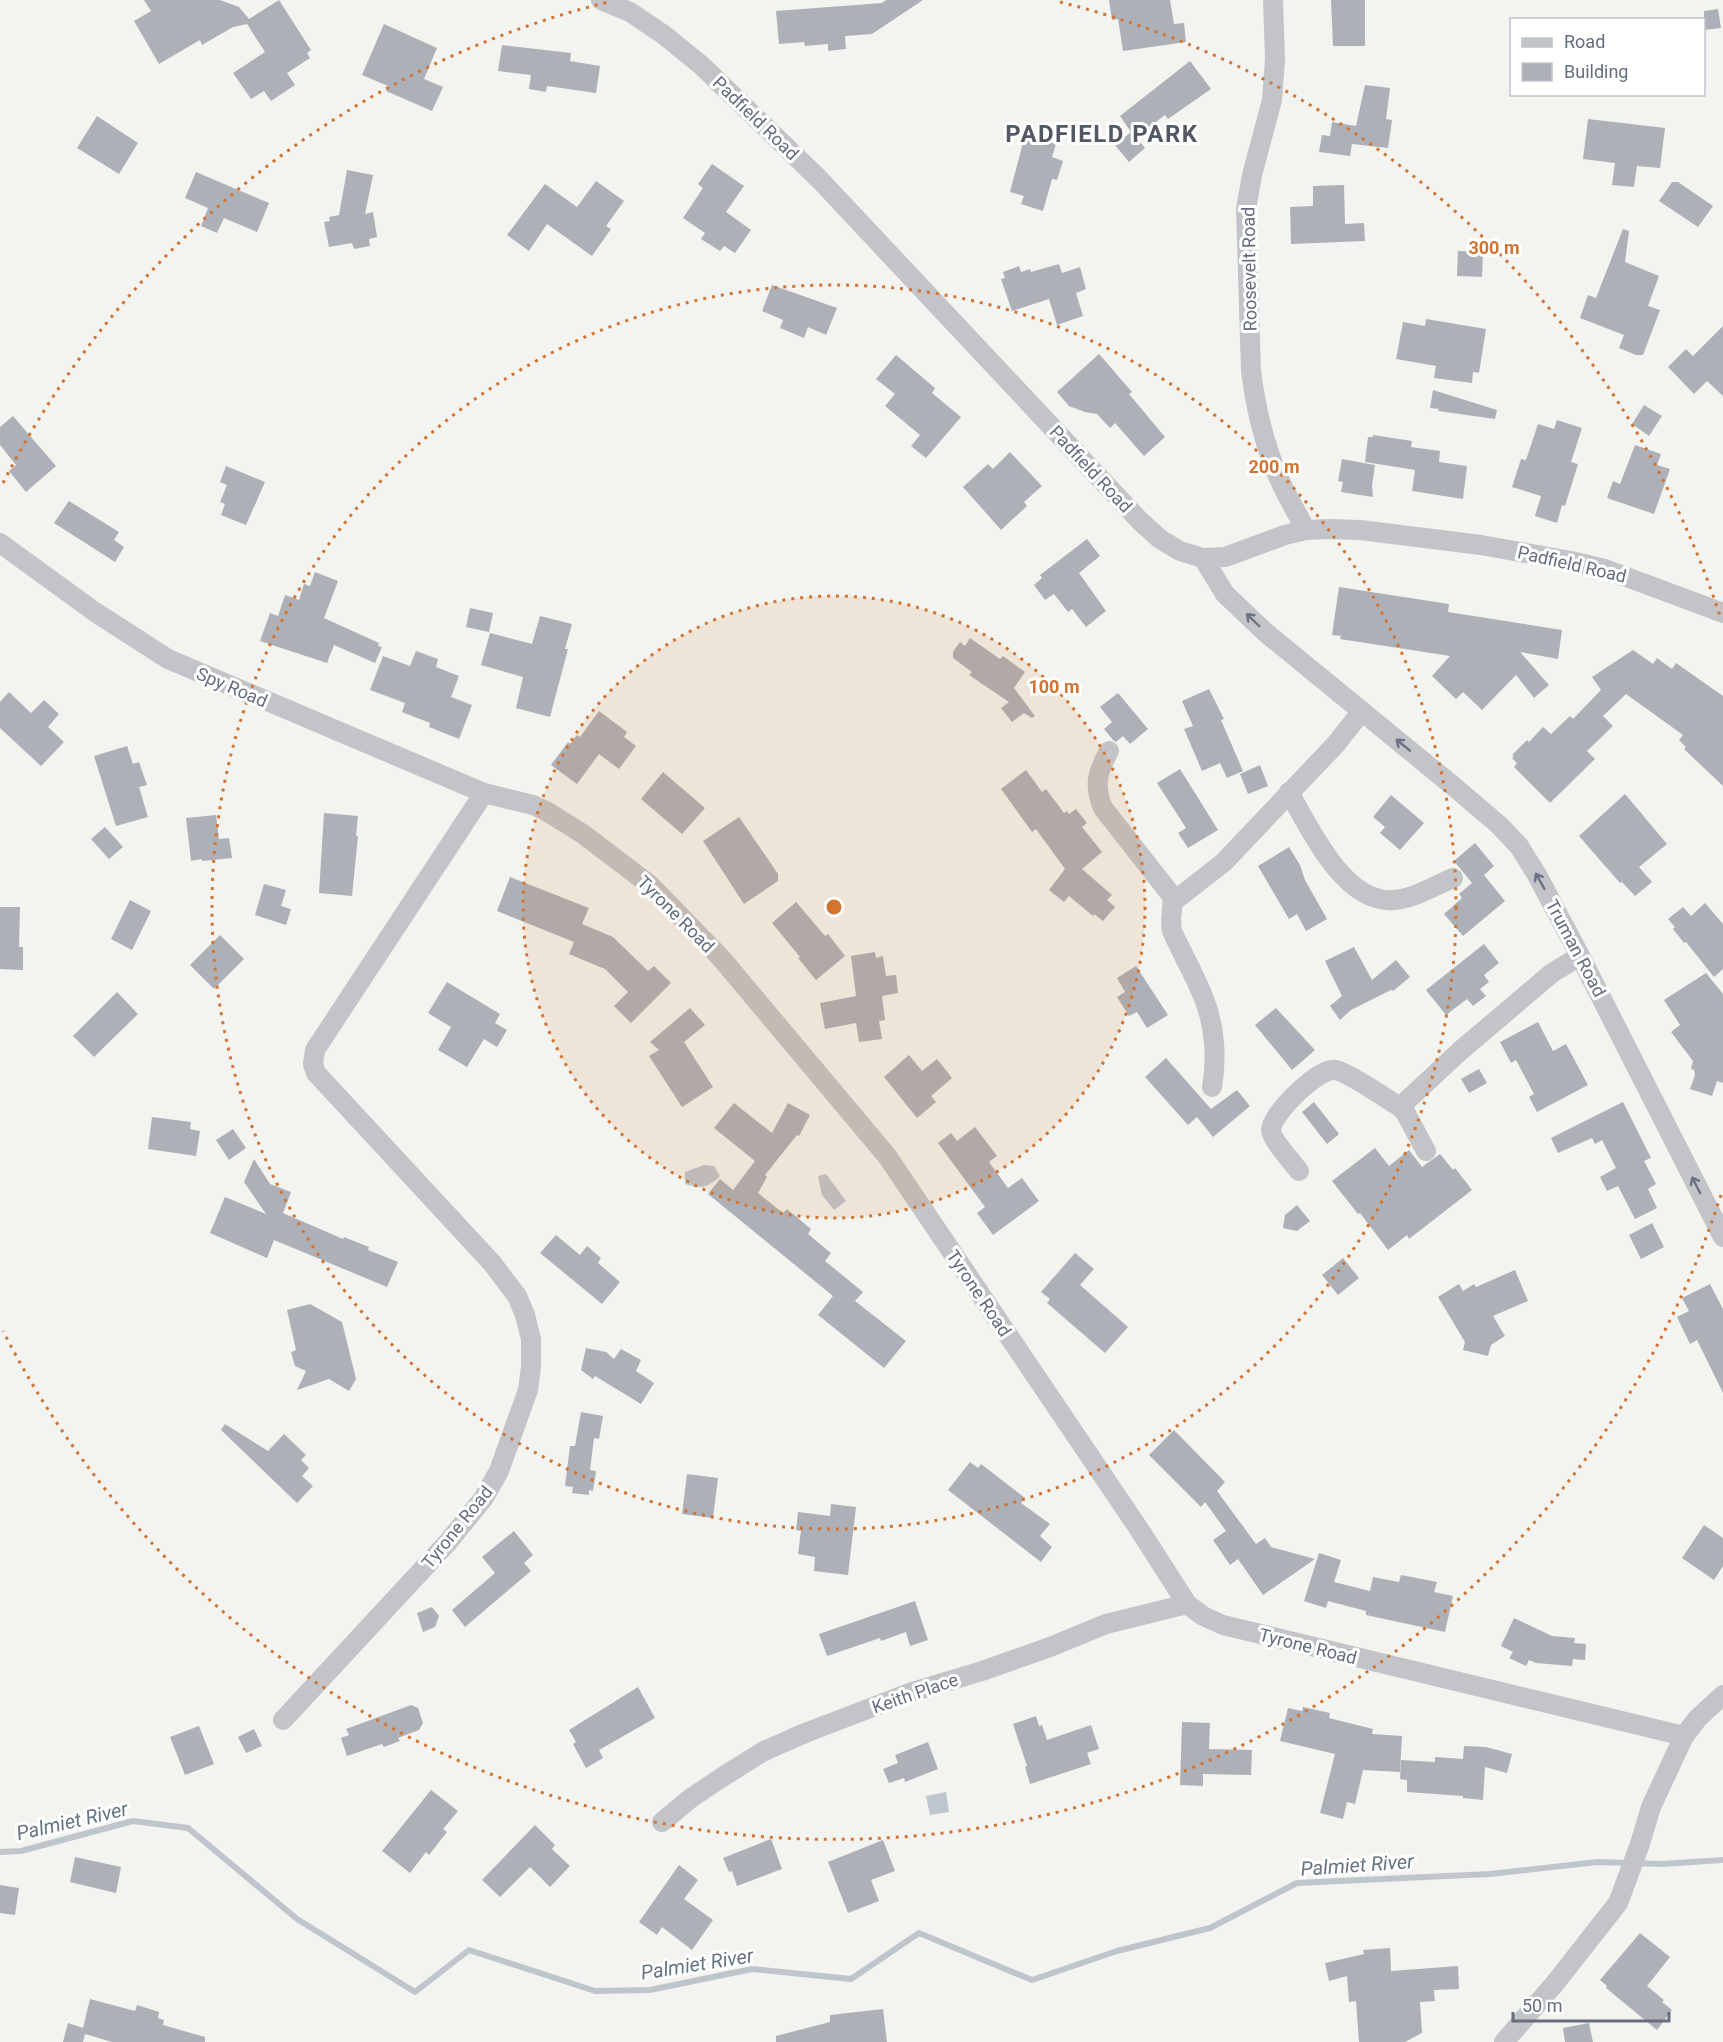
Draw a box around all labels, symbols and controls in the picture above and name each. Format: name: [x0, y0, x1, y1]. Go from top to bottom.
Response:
legend: [1510, 18, 1705, 96]
text: Road: [1564, 31, 1605, 52]
text: Building: [1564, 61, 1628, 82]
street label: Padfield Road: [709, 72, 803, 164]
district label: PADFIELD PARK: [1005, 120, 1199, 148]
street label: Roosevelt Road: [1237, 207, 1261, 331]
text: 300 m: [1468, 237, 1520, 258]
street label: Padfield Road: [1045, 421, 1137, 517]
text: 200 m: [1248, 456, 1300, 477]
street label: Padfield Road: [1516, 541, 1628, 587]
one-way arrow: [1245, 613, 1260, 628]
street label: Spy Road: [193, 663, 271, 711]
text: 100 m: [1028, 676, 1080, 697]
one-way arrow: [1395, 738, 1411, 751]
street label: Tyrone Road: [633, 871, 719, 957]
one-way arrow: [1534, 873, 1546, 890]
street label: Truman Road: [1542, 896, 1610, 1000]
centre of rings: [824, 897, 844, 917]
one-way arrow: [1690, 1176, 1702, 1194]
street label: Tyrone Road: [942, 1246, 1016, 1340]
street label: Tyrone Road: [417, 1482, 497, 1572]
street label: Tyrone Road: [1257, 1624, 1359, 1668]
street label: Keith Place: [869, 1668, 961, 1718]
water label: Palmiet River: [14, 1796, 131, 1845]
water label: Palmiet River: [1300, 1849, 1416, 1881]
water label: Palmiet River: [639, 1943, 756, 1985]
scale bar: [1513, 1985, 1669, 2023]
text: 50 m: [1522, 1995, 1562, 2016]

